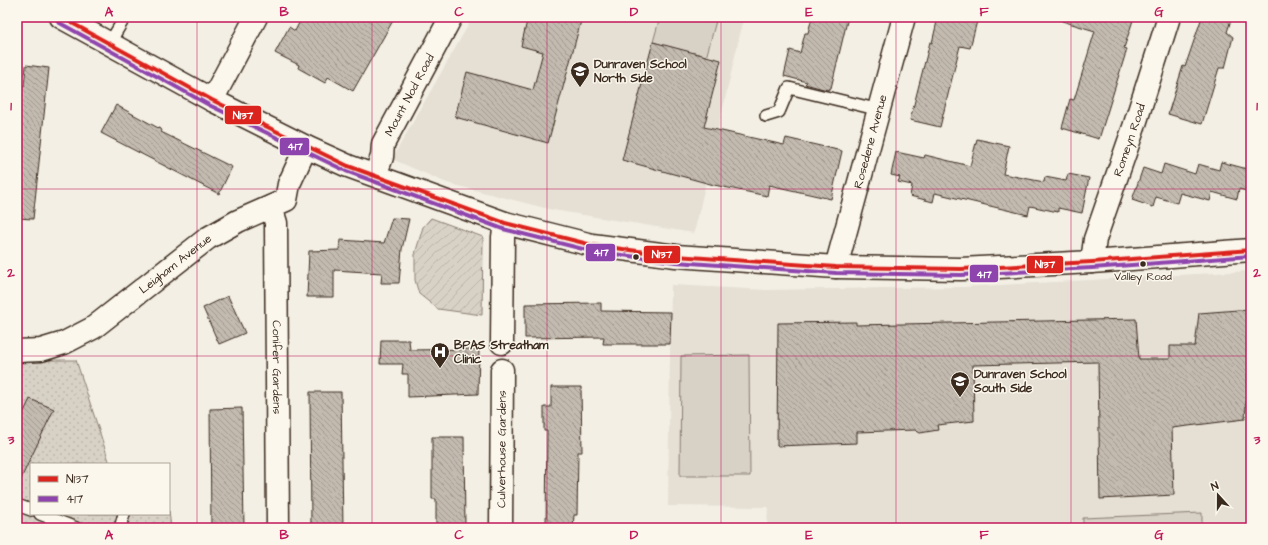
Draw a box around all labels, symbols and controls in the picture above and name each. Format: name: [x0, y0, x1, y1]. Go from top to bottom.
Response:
text: A: [105, 3, 114, 21]
text: B: [279, 3, 289, 21]
text: C: [454, 3, 464, 21]
text: D: [630, 3, 639, 21]
text: E: [805, 3, 813, 21]
text: F: [979, 3, 989, 21]
text: G: [1154, 3, 1164, 21]
street label: Mount Nod Road: [380, 51, 438, 139]
place label: Dunraven School North Side: [594, 56, 687, 87]
school or university icon: Dunraven School North Side: [569, 60, 591, 88]
street label: Rosedene Avenue: [849, 92, 891, 191]
text: 1: [10, 97, 12, 115]
text: 1: [1256, 97, 1258, 115]
street label: Romeyn Road: [1109, 101, 1149, 179]
line badge: N137: [224, 105, 262, 125]
text: N137: [233, 108, 254, 123]
line badge: 417: [279, 137, 310, 156]
text: 417: [287, 139, 303, 154]
street label: Leigham Avenue: [135, 230, 215, 298]
line badge: 417: [585, 243, 616, 262]
text: 417: [593, 245, 609, 260]
line badge: N137: [643, 245, 681, 264]
text: N137: [652, 247, 673, 262]
unlabelled marker: [631, 252, 641, 262]
line badge: N137: [1026, 255, 1064, 274]
text: N137: [1035, 257, 1056, 272]
marker: Valley Road: [1138, 259, 1148, 269]
text: 2: [6, 264, 15, 282]
line badge: 417: [969, 264, 999, 283]
text: 2: [1252, 264, 1261, 282]
text: 417: [976, 267, 992, 282]
place label: Valley Road: [1114, 269, 1172, 285]
street label: Conifer Gardens: [268, 320, 286, 414]
place label: BPAS Streatham Clinic: [454, 337, 549, 368]
hospital icon: BPAS Streatham Clinic: [429, 341, 451, 369]
place label: Dunraven School South Side: [973, 366, 1067, 397]
school or university icon: Dunraven School South Side: [949, 370, 971, 398]
street label: Culverhouse Gardens: [493, 390, 510, 508]
text: 3: [7, 431, 15, 449]
text: 3: [1253, 431, 1261, 449]
legend: [30, 463, 170, 515]
text: N137: [66, 471, 89, 488]
north arrow: [1198, 475, 1238, 515]
text: N: [1209, 478, 1221, 494]
text: 417: [66, 491, 84, 508]
text: A: [105, 526, 114, 544]
text: B: [279, 526, 289, 544]
text: C: [454, 526, 464, 544]
text: D: [630, 526, 639, 544]
text: E: [805, 526, 813, 544]
text: F: [979, 526, 989, 544]
text: G: [1154, 526, 1164, 544]

